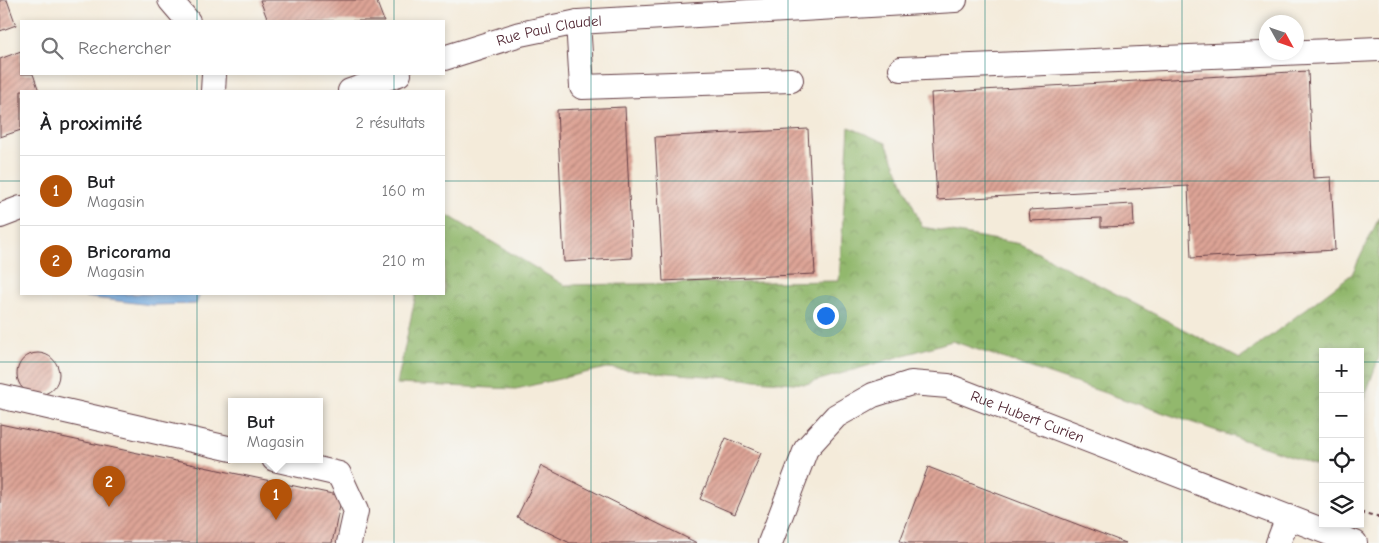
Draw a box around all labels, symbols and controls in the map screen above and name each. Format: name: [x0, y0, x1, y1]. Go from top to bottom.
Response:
street label: Rue Paul Claudel: [494, 12, 602, 50]
north arrow: [1259, 15, 1304, 60]
search box: [20, 20, 445, 75]
icon: search: [38, 34, 66, 62]
text: Rechercher: [78, 37, 171, 59]
text: À proximité: [40, 111, 142, 135]
text: 2 résultats: [355, 114, 425, 132]
text: But: [87, 171, 115, 193]
text: 1: [53, 182, 59, 200]
text: 160 m: [382, 182, 425, 200]
text: Magasin: [87, 193, 145, 211]
text: Bricorama: [87, 241, 171, 263]
text: 2: [52, 252, 60, 270]
text: 210 m: [382, 252, 425, 270]
text: Magasin: [87, 263, 145, 281]
your location: [813, 303, 839, 329]
map controls: [1319, 348, 1364, 528]
button: +: [1319, 348, 1364, 393]
street label: Rue Hubert Curien: [968, 387, 1087, 447]
button: −: [1319, 393, 1364, 438]
popup: [228, 398, 323, 463]
text: But: [247, 411, 274, 433]
text: Magasin: [247, 433, 304, 451]
button: locate: [1319, 438, 1364, 483]
pin: 2: [93, 466, 125, 507]
pin: 1: [260, 479, 292, 520]
button: layers: [1319, 483, 1364, 528]

